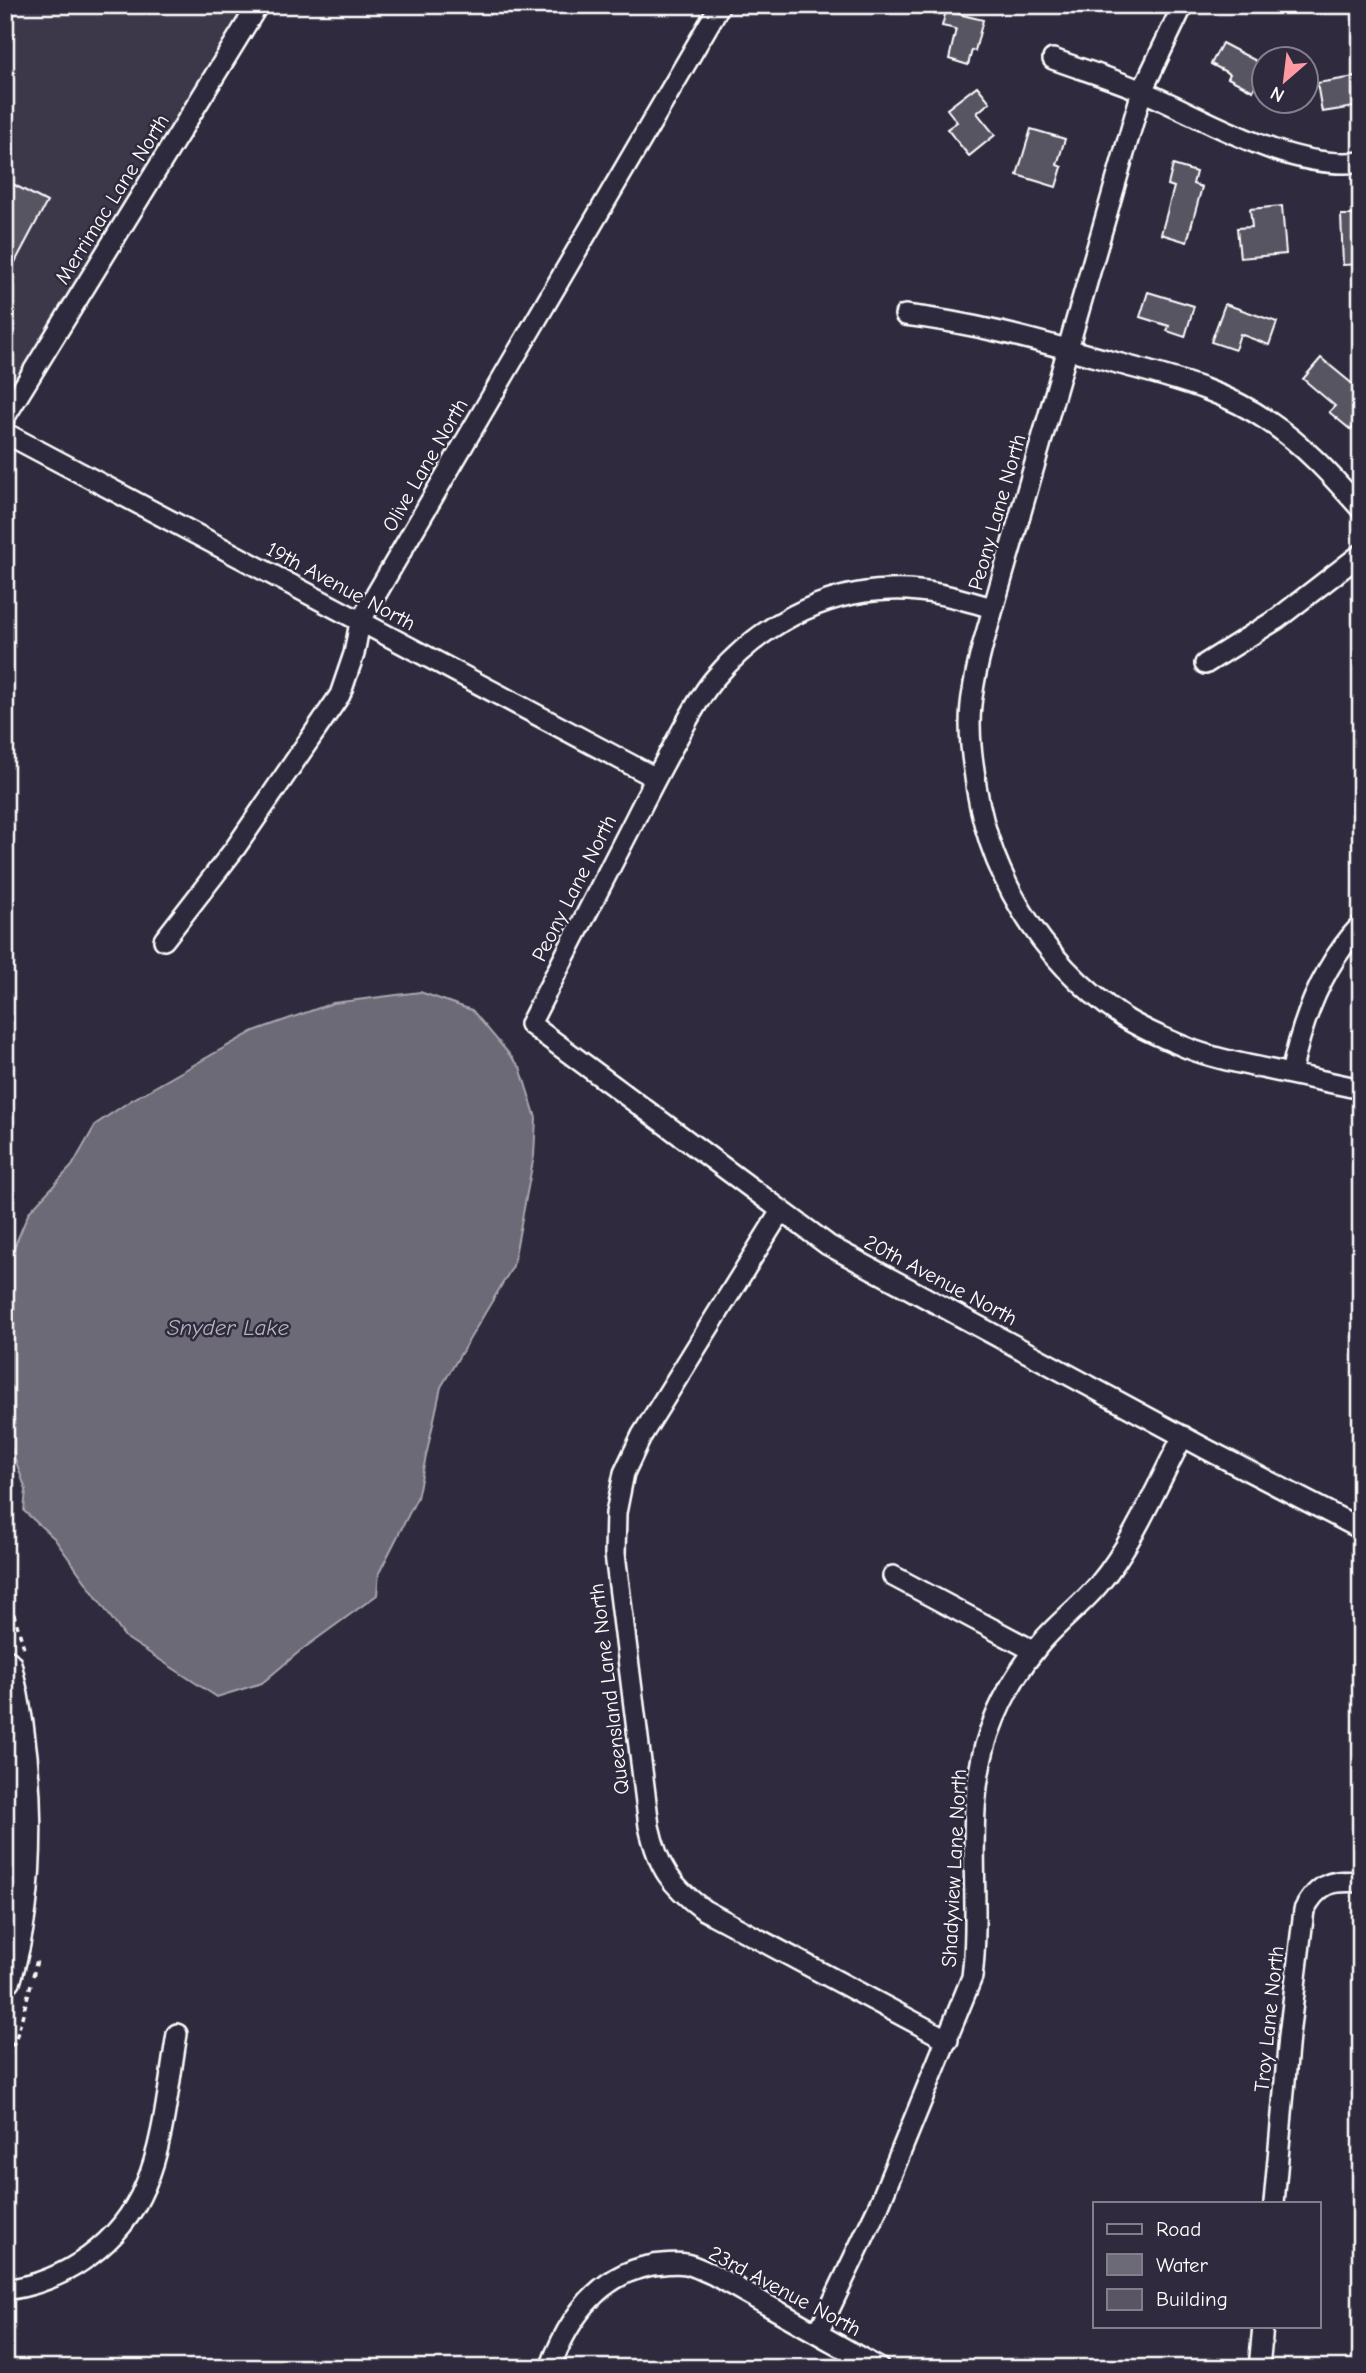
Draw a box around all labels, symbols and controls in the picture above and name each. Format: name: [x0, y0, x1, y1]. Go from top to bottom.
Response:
north arrow: [1250, 46, 1320, 116]
text: N: [1267, 82, 1288, 107]
street label: Merrimac Lane North: [50, 110, 174, 288]
street label: Olive Lane North: [377, 394, 473, 536]
street label: Peony Lane North: [963, 431, 1031, 593]
street label: 19th Avenue North: [262, 537, 420, 635]
street label: Peony Lane North: [527, 811, 621, 965]
street label: 20th Avenue North: [861, 1230, 1021, 1330]
water label: Snyder Lake: [167, 1314, 289, 1341]
street label: Queensland Lane North: [584, 1582, 634, 1796]
street label: Shadyview Lane North: [937, 1768, 971, 1968]
street label: Troy Lane North: [1249, 1945, 1289, 2093]
legend: [1093, 2202, 1320, 2328]
text: Road: [1156, 2217, 1201, 2241]
street label: 23rd Avenue North: [705, 2241, 865, 2341]
text: Water: [1156, 2253, 1209, 2277]
text: Building: [1156, 2287, 1228, 2311]

